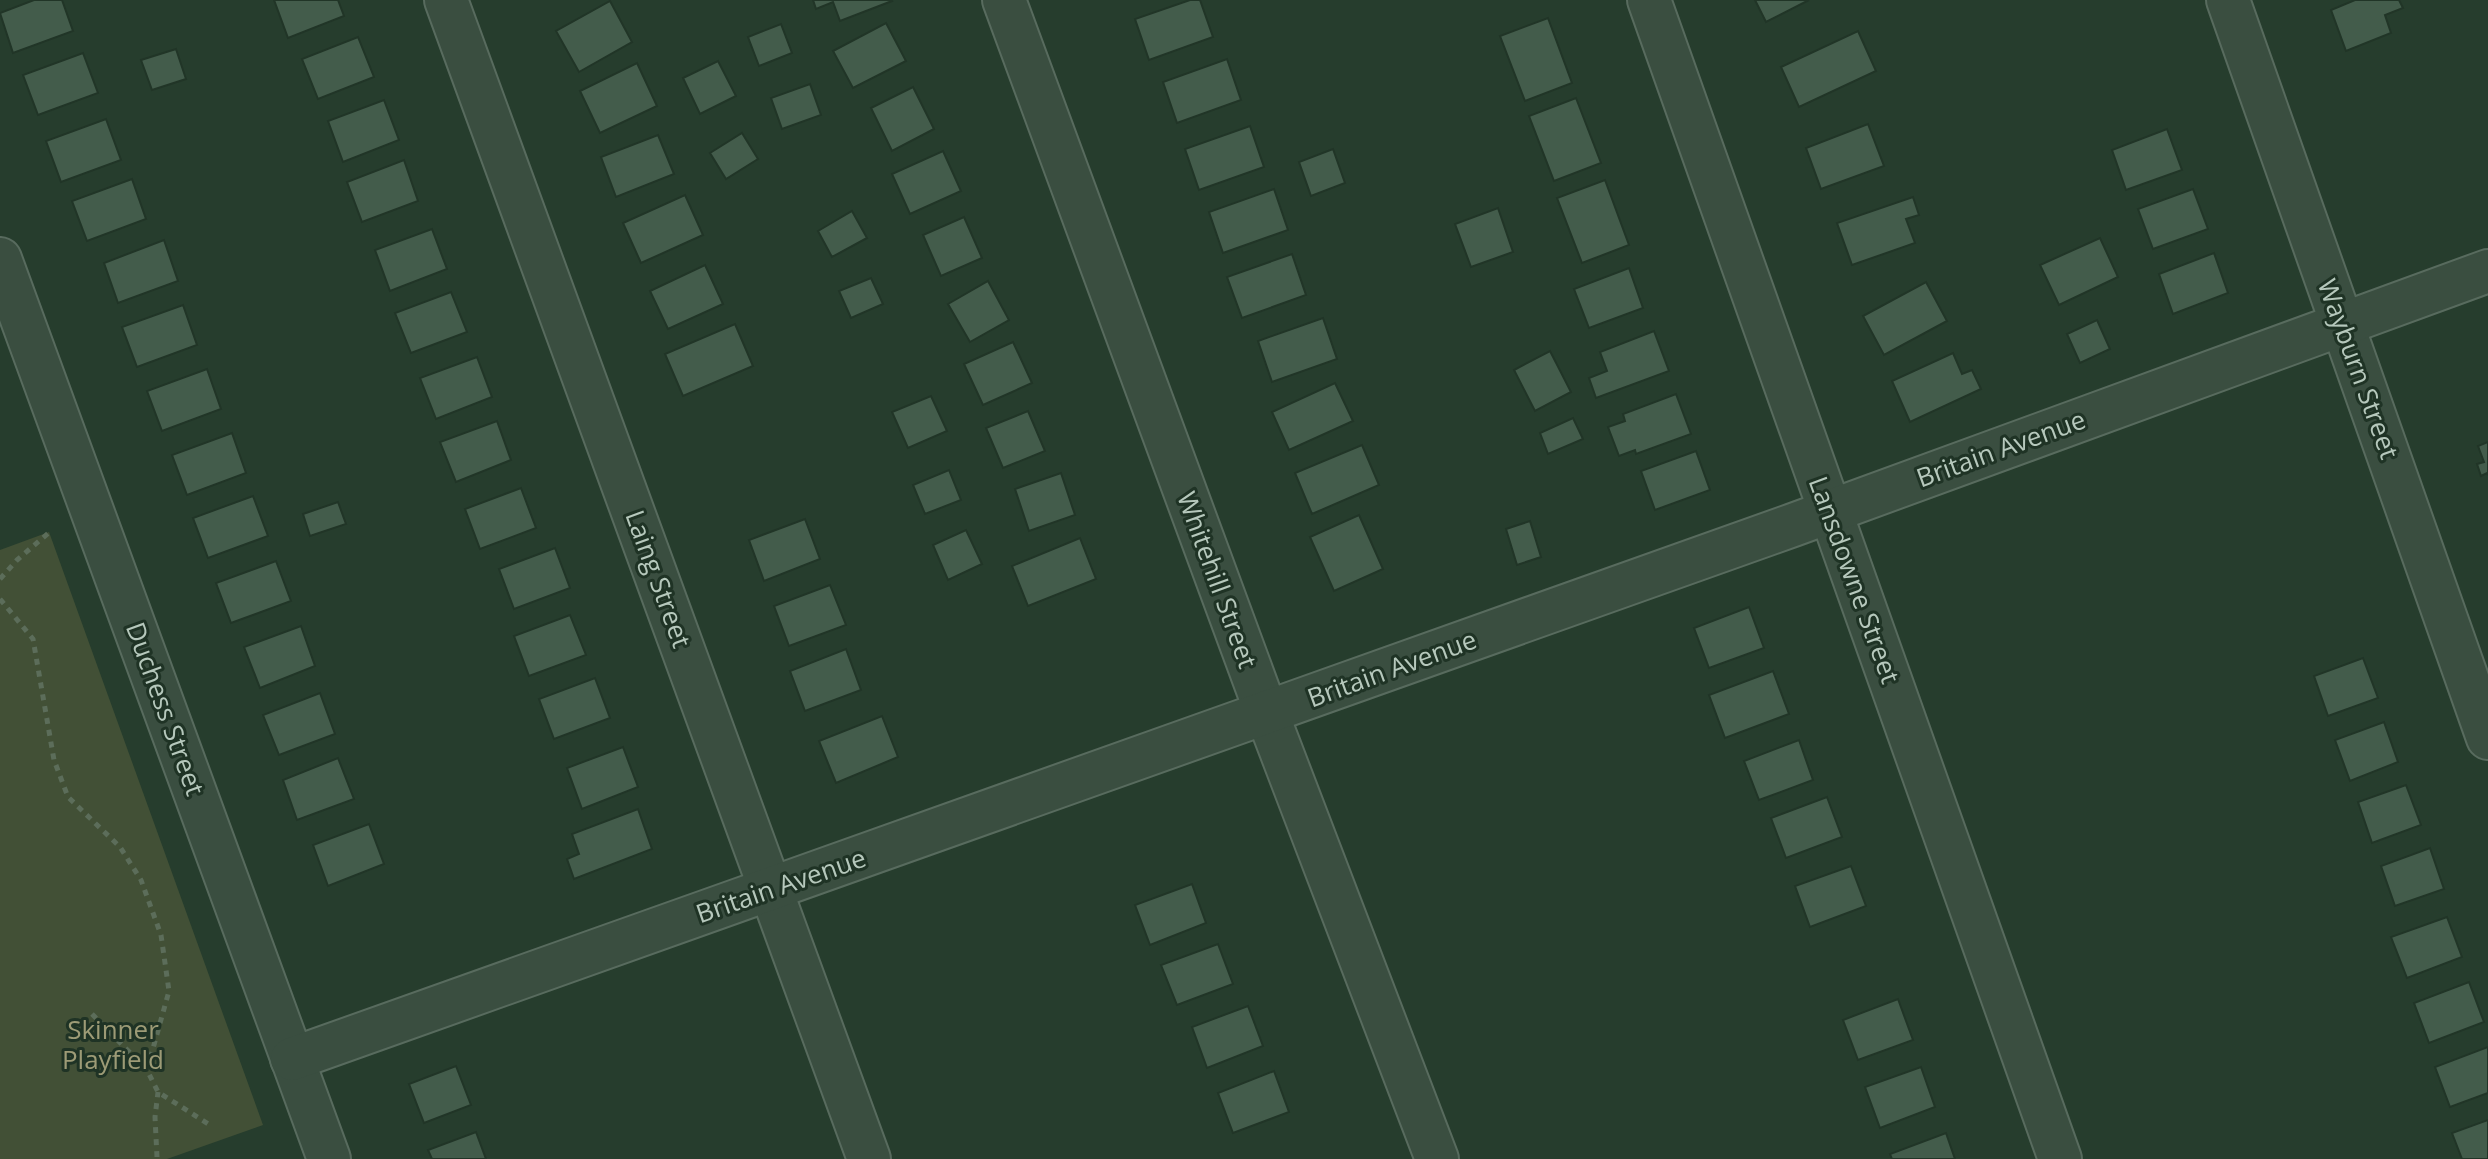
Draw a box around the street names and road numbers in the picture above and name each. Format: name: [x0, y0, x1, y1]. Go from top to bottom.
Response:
street label: Wayburn Street: [2310, 274, 2408, 464]
street label: Britain Avenue: [1911, 401, 2090, 495]
street label: Lansdowne Street: [1801, 471, 1909, 688]
street label: Whitehill Street: [1169, 486, 1267, 673]
street label: Laing Street: [617, 505, 700, 652]
street label: Duchess Street: [118, 617, 214, 800]
street label: Britain Avenue: [1302, 621, 1481, 715]
street label: Britain Avenue: [691, 839, 870, 931]

